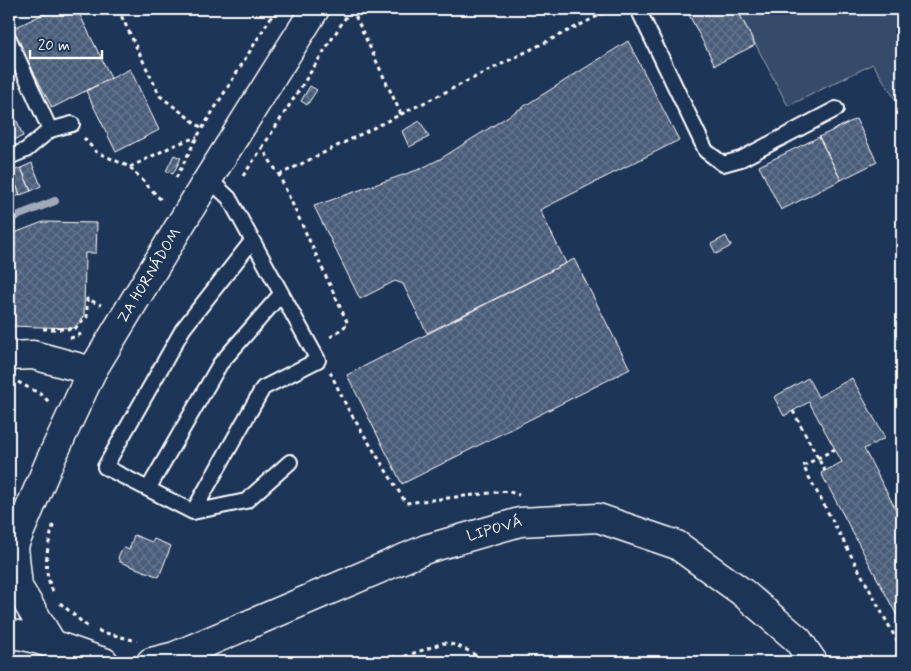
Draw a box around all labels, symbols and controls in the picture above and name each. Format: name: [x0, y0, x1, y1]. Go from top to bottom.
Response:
scale bar: [30, 28, 102, 60]
text: 20 m: [38, 36, 70, 56]
street label: ZA HORNÁDOM: [113, 224, 186, 327]
street label: LIPOVÁ: [465, 511, 525, 547]

